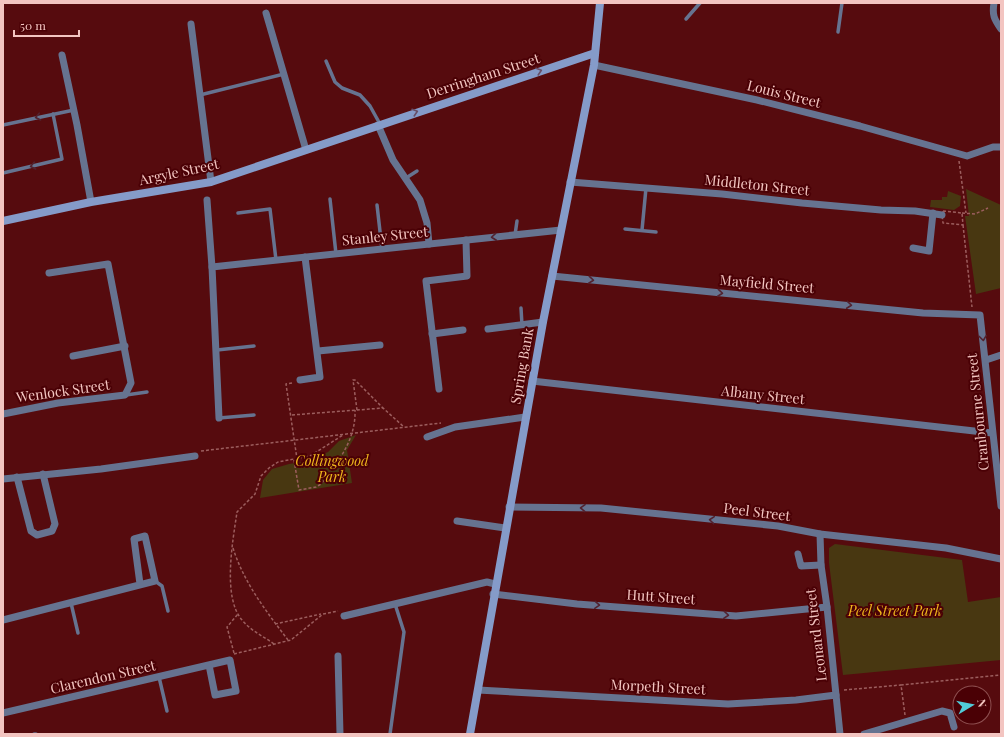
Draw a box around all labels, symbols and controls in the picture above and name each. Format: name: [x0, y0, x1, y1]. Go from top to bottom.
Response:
scale bar: [14, 12, 79, 38]
text: 50 m: [20, 17, 46, 33]
street label: Derringham Street: [424, 48, 543, 103]
one-way arrow: [535, 68, 542, 76]
street label: Louis Street: [745, 75, 824, 112]
one-way arrow: [412, 109, 419, 117]
one-way arrow: [35, 113, 41, 121]
street label: Argyle Street: [136, 154, 222, 189]
one-way arrow: [29, 161, 36, 169]
street label: Middleton Street: [704, 170, 812, 200]
street label: Stanley Street: [341, 221, 430, 249]
one-way arrow: [491, 232, 497, 241]
street label: Mayfield Street: [719, 270, 816, 297]
one-way arrow: [588, 275, 594, 284]
one-way arrow: [717, 288, 723, 297]
one-way arrow: [846, 300, 852, 309]
street label: Spring Bank: [505, 326, 538, 405]
one-way arrow: [978, 334, 987, 341]
street label: Cranbourne Street: [962, 352, 993, 472]
street label: Wenlock Street: [14, 374, 112, 407]
street label: Albany Street: [719, 381, 807, 408]
park label: Collingwood Park: [295, 451, 369, 486]
street label: Peel Street: [723, 498, 793, 525]
one-way arrow: [580, 504, 586, 512]
one-way arrow: [709, 515, 716, 524]
street label: Hutt Street: [626, 585, 697, 608]
street label: Leonard Street: [800, 586, 831, 683]
one-way arrow: [594, 601, 600, 610]
park label: Peel Street Park: [847, 601, 942, 620]
one-way arrow: [723, 611, 729, 620]
street label: Clarendon Street: [48, 655, 158, 698]
street label: Morpeth Street: [610, 675, 707, 699]
north arrow: [952, 685, 992, 725]
text: N: [974, 698, 990, 708]

